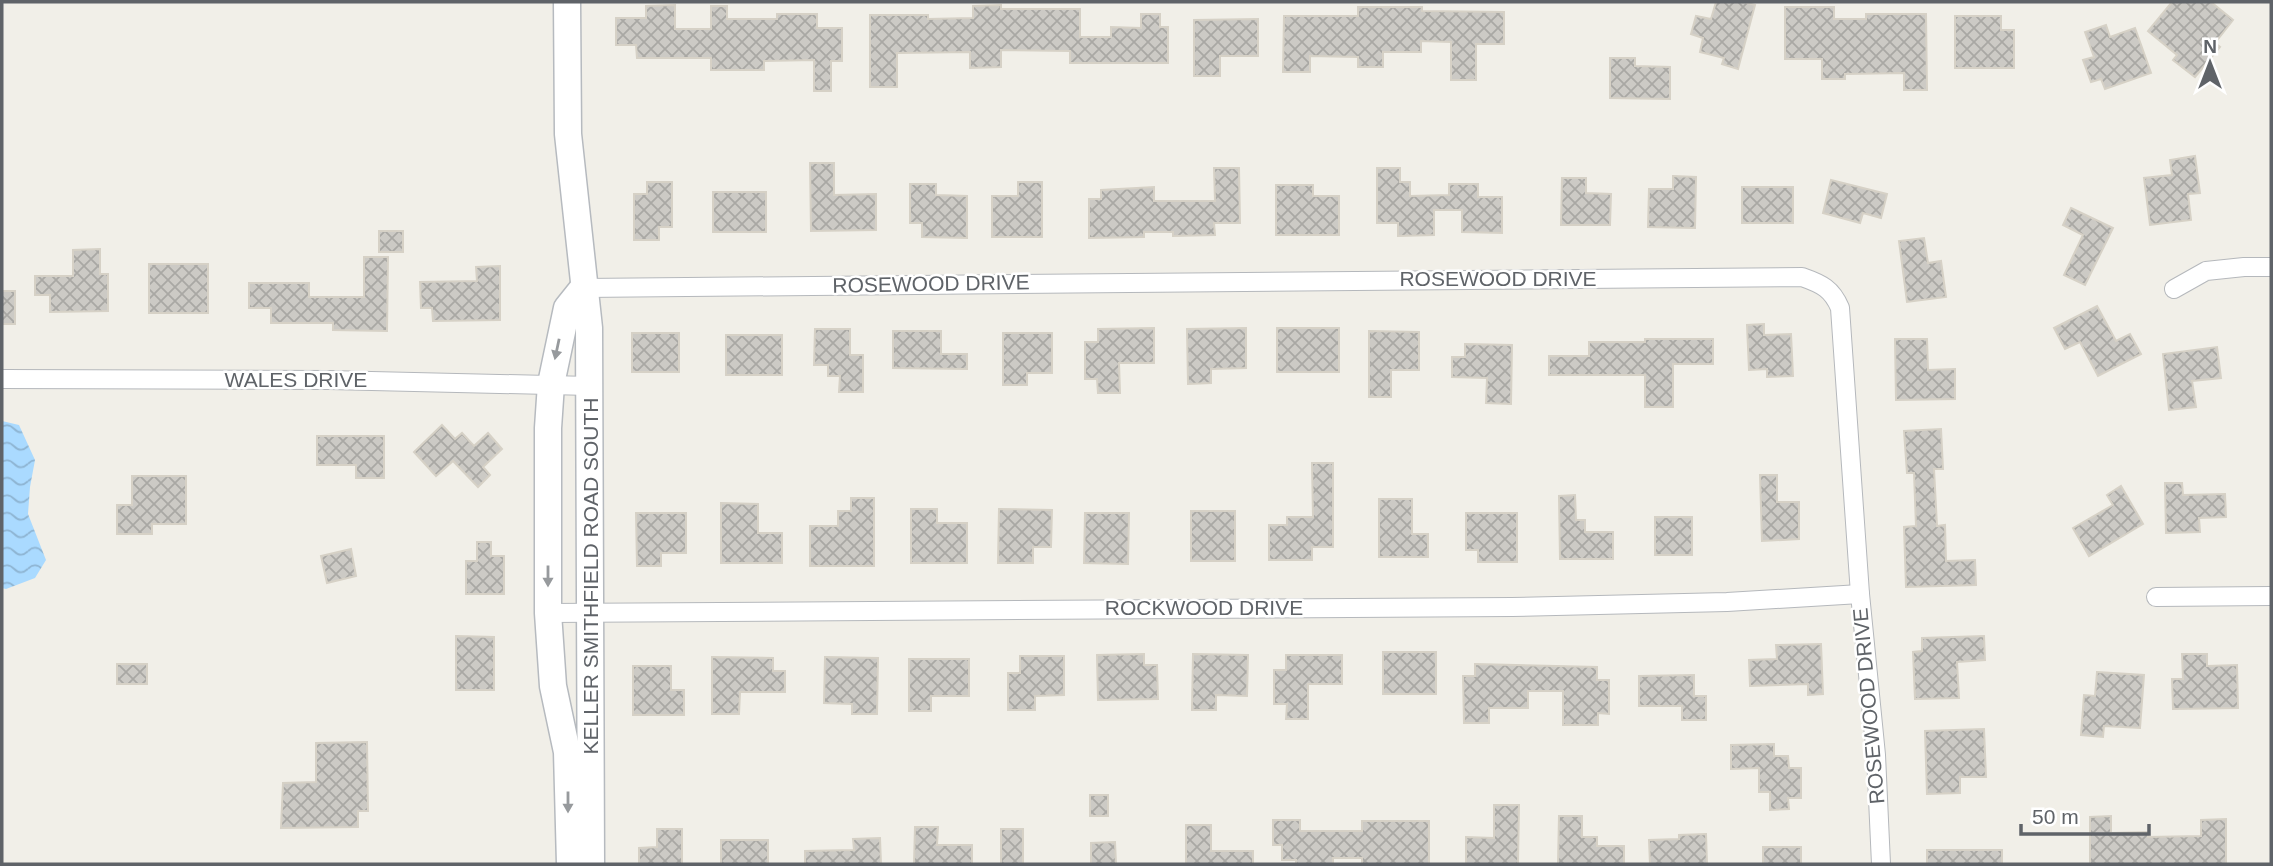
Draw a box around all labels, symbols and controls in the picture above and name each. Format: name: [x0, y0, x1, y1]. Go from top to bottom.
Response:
north arrow: [2175, 28, 2245, 98]
text: N: [2203, 36, 2217, 57]
street label: ROSEWOOD DRIVE: [1399, 267, 1597, 290]
street label: ROSEWOOD DRIVE: [832, 270, 1030, 297]
one-way arrow: [552, 338, 563, 360]
street label: WALES DRIVE: [225, 368, 367, 391]
street label: KELLER SMITHFIELD ROAD SOUTH: [579, 397, 602, 755]
one-way arrow: [542, 565, 554, 587]
street label: ROCKWOOD DRIVE: [1105, 596, 1303, 619]
street label: ROSEWOOD DRIVE: [1848, 607, 1889, 805]
one-way arrow: [562, 791, 574, 813]
scale bar: [2021, 792, 2149, 836]
text: 50 m: [2032, 805, 2079, 828]

